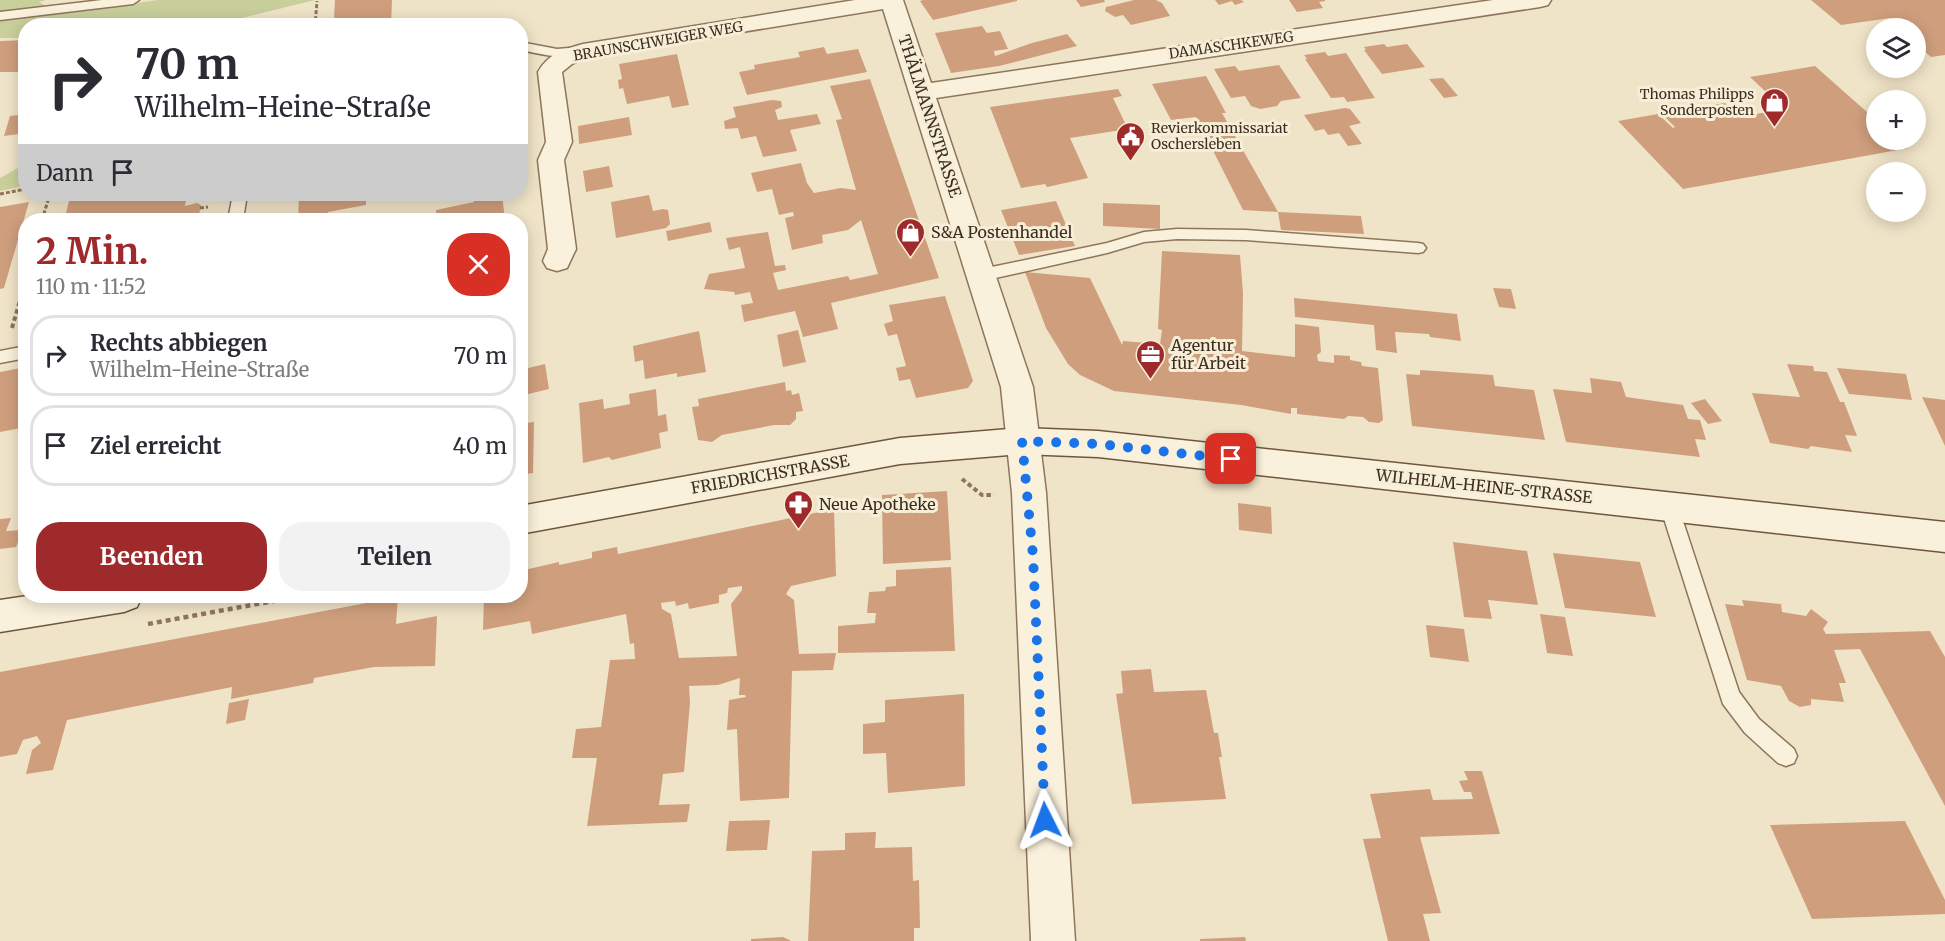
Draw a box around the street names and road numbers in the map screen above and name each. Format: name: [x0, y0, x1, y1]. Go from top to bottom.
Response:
street label: BRAUNSCHWEIGER WEG: [572, 17, 744, 65]
street label: DAMASCHKEWEG: [1167, 27, 1295, 63]
street label: THÄLMANNSTRASSE: [894, 32, 966, 201]
street label: FRIEDRICHSTRASSE: [689, 450, 852, 498]
street label: WILHELM-HEINE-STRASSE: [1374, 465, 1594, 507]

